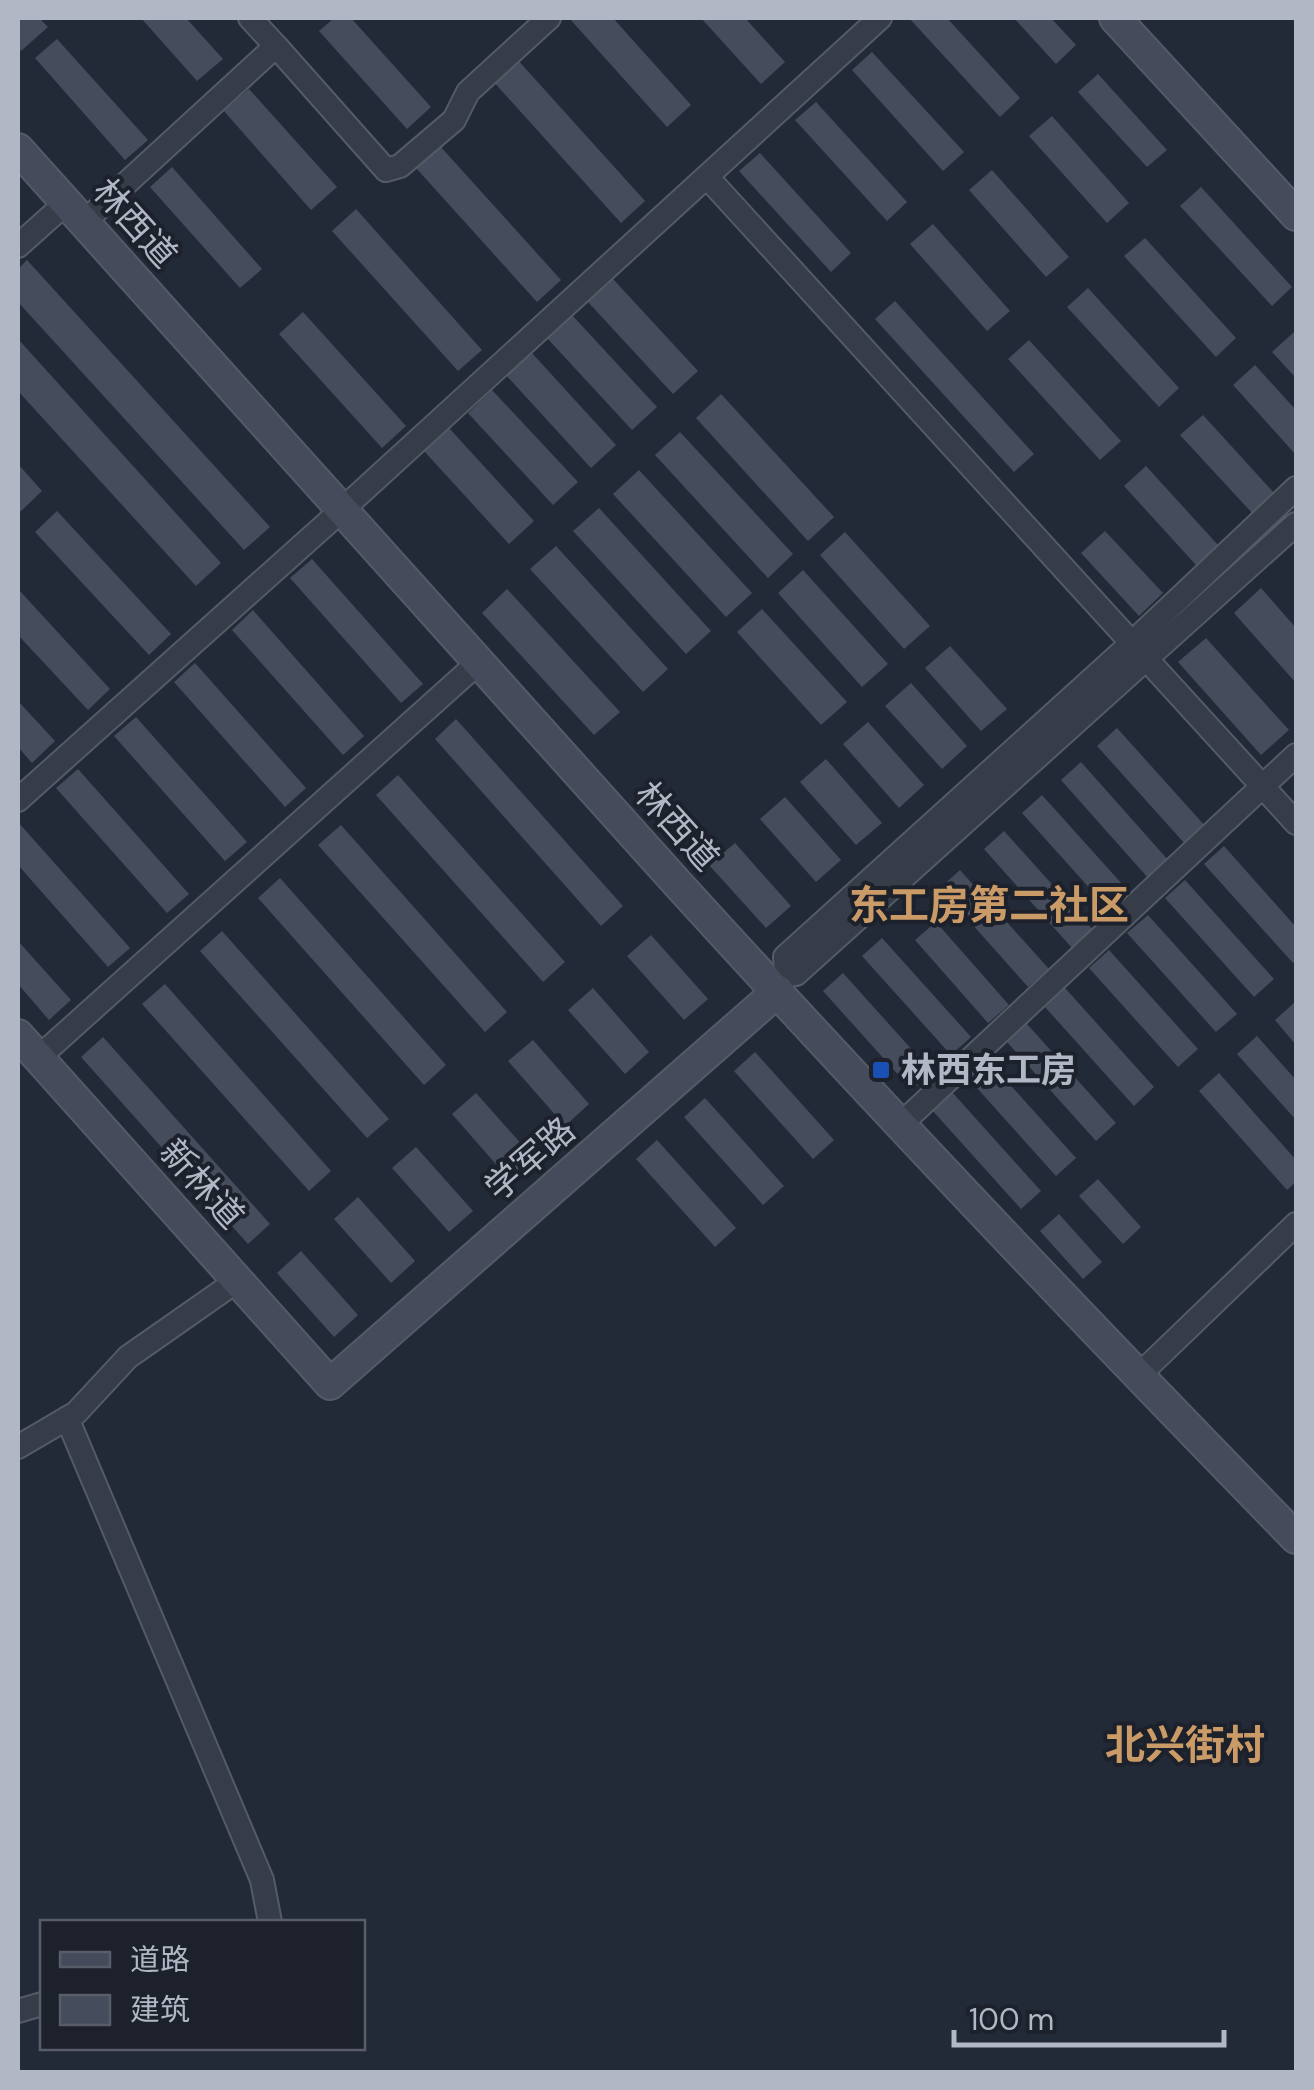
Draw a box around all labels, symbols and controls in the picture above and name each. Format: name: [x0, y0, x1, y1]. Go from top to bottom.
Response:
street label: 林西道: [83, 169, 187, 277]
street label: 林西道: [625, 772, 729, 880]
district label: 东工房第二社区: [849, 879, 1129, 931]
place label: 林西东工房: [901, 1047, 1076, 1093]
marker: 林西东工房: [870, 1059, 892, 1081]
street label: 学军路: [475, 1107, 585, 1211]
street label: 新林道: [150, 1130, 254, 1238]
district label: 北兴街村: [1105, 1719, 1265, 1771]
legend: [40, 1920, 365, 2050]
text: 道路: [130, 1940, 190, 1979]
scale bar: [954, 1985, 1224, 2047]
text: 建筑: [130, 1990, 190, 2029]
text: 100 m: [969, 2000, 1054, 2039]

